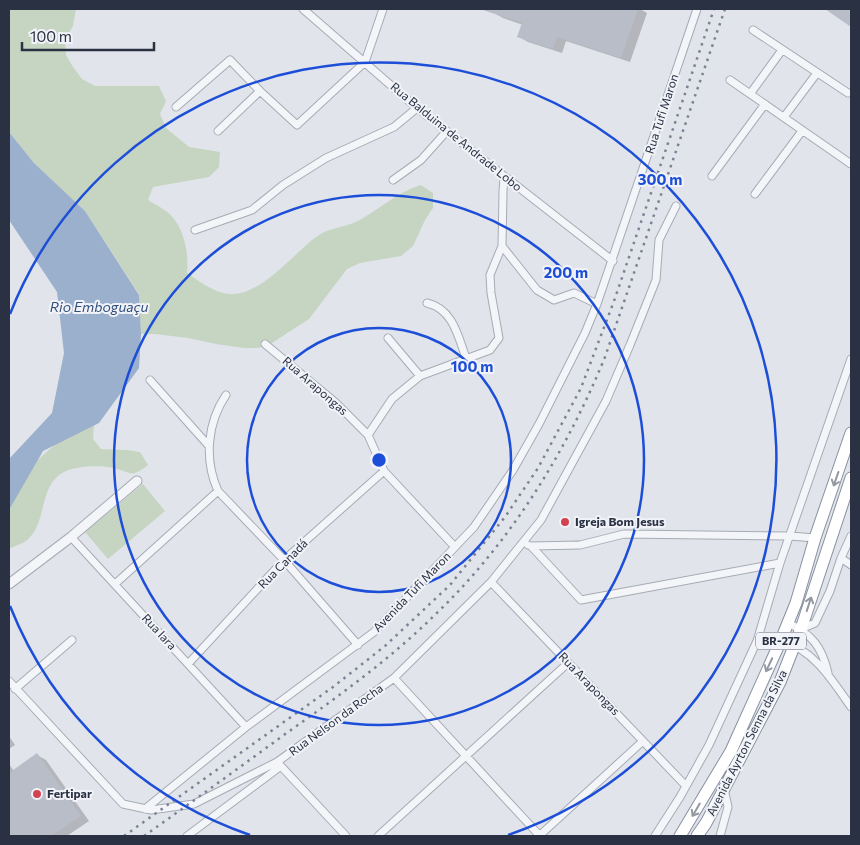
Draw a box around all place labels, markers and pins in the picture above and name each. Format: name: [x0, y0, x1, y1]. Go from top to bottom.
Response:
centre of rings: [370, 451, 388, 469]
place label: Igreja Bom Jesus: [575, 514, 665, 529]
marker: Igreja Bom Jesus: [559, 516, 571, 528]
place label: Fertipar: [47, 786, 92, 800]
marker: Fertipar: [31, 788, 43, 800]

